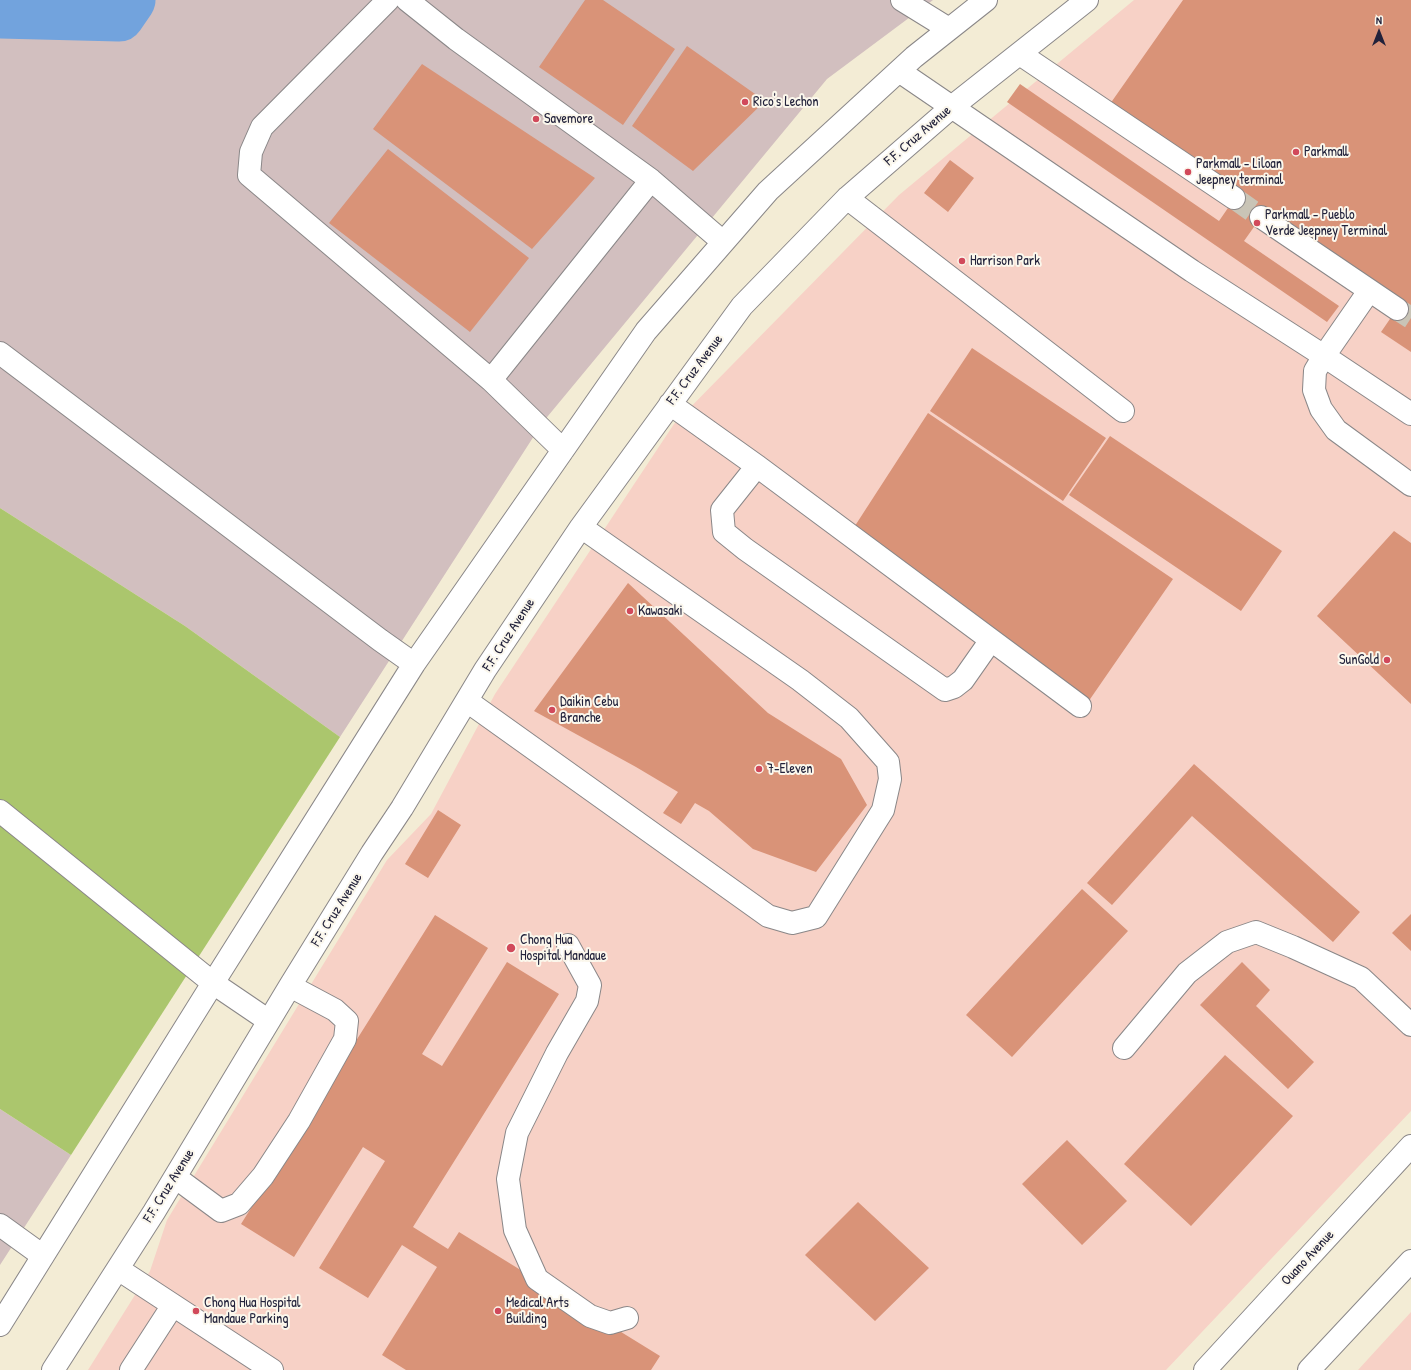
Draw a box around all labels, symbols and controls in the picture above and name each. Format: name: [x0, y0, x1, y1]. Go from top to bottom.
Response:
north arrow: [1359, 12, 1399, 52]
text: N: [1376, 13, 1382, 27]
place label: Rico's Lechon: [753, 94, 819, 110]
marker: Rico's Lechon: [740, 97, 750, 107]
street label: F.F. Cruz Avenue: [881, 102, 955, 170]
place label: Savemore: [544, 111, 593, 127]
marker: Savemore: [531, 114, 541, 124]
place label: Parkmall: [1304, 144, 1348, 160]
marker: Parkmall: [1291, 147, 1301, 157]
place label: Parkmall - Liloan Jeepney terminal: [1196, 156, 1283, 188]
marker: Parkmall - Liloan Jeepney terminal: [1183, 167, 1193, 177]
place label: Parkmall - Pueblo Verde Jeepney Terminal: [1265, 207, 1387, 240]
marker: Parkmall - Pueblo Verde Jeepney Terminal: [1252, 218, 1262, 228]
place label: Harrison Park: [970, 253, 1040, 269]
marker: Harrison Park: [957, 256, 967, 266]
street label: F.F. Cruz Avenue: [663, 332, 727, 408]
street label: F.F. Cruz Avenue: [479, 596, 539, 674]
place label: Kawasaki: [638, 603, 683, 619]
marker: Kawasaki: [625, 606, 635, 616]
place label: SunGold: [1339, 652, 1379, 668]
marker: SunGold: [1382, 655, 1392, 665]
place label: Daikin Cebu Branche: [560, 694, 618, 726]
marker: Daikin Cebu Branche: [547, 705, 557, 715]
place label: 7-Eleven: [767, 761, 813, 777]
marker: 7-Eleven: [754, 764, 764, 774]
street label: F.F. Cruz Avenue: [308, 870, 366, 950]
place label: Chong Hua Hospital Mandaue: [520, 932, 606, 964]
marker: Chong Hua Hospital Mandaue: [505, 942, 517, 954]
street label: F.F. Cruz Avenue: [140, 1146, 198, 1226]
street label: Ouano Avenue: [1278, 1227, 1338, 1289]
place label: Chong Hua Hospital Mandaue Parking: [204, 1295, 301, 1328]
place label: Medical Arts Building: [506, 1295, 569, 1328]
marker: Chong Hua Hospital Mandaue Parking: [191, 1306, 201, 1316]
marker: Medical Arts Building: [493, 1306, 503, 1316]

